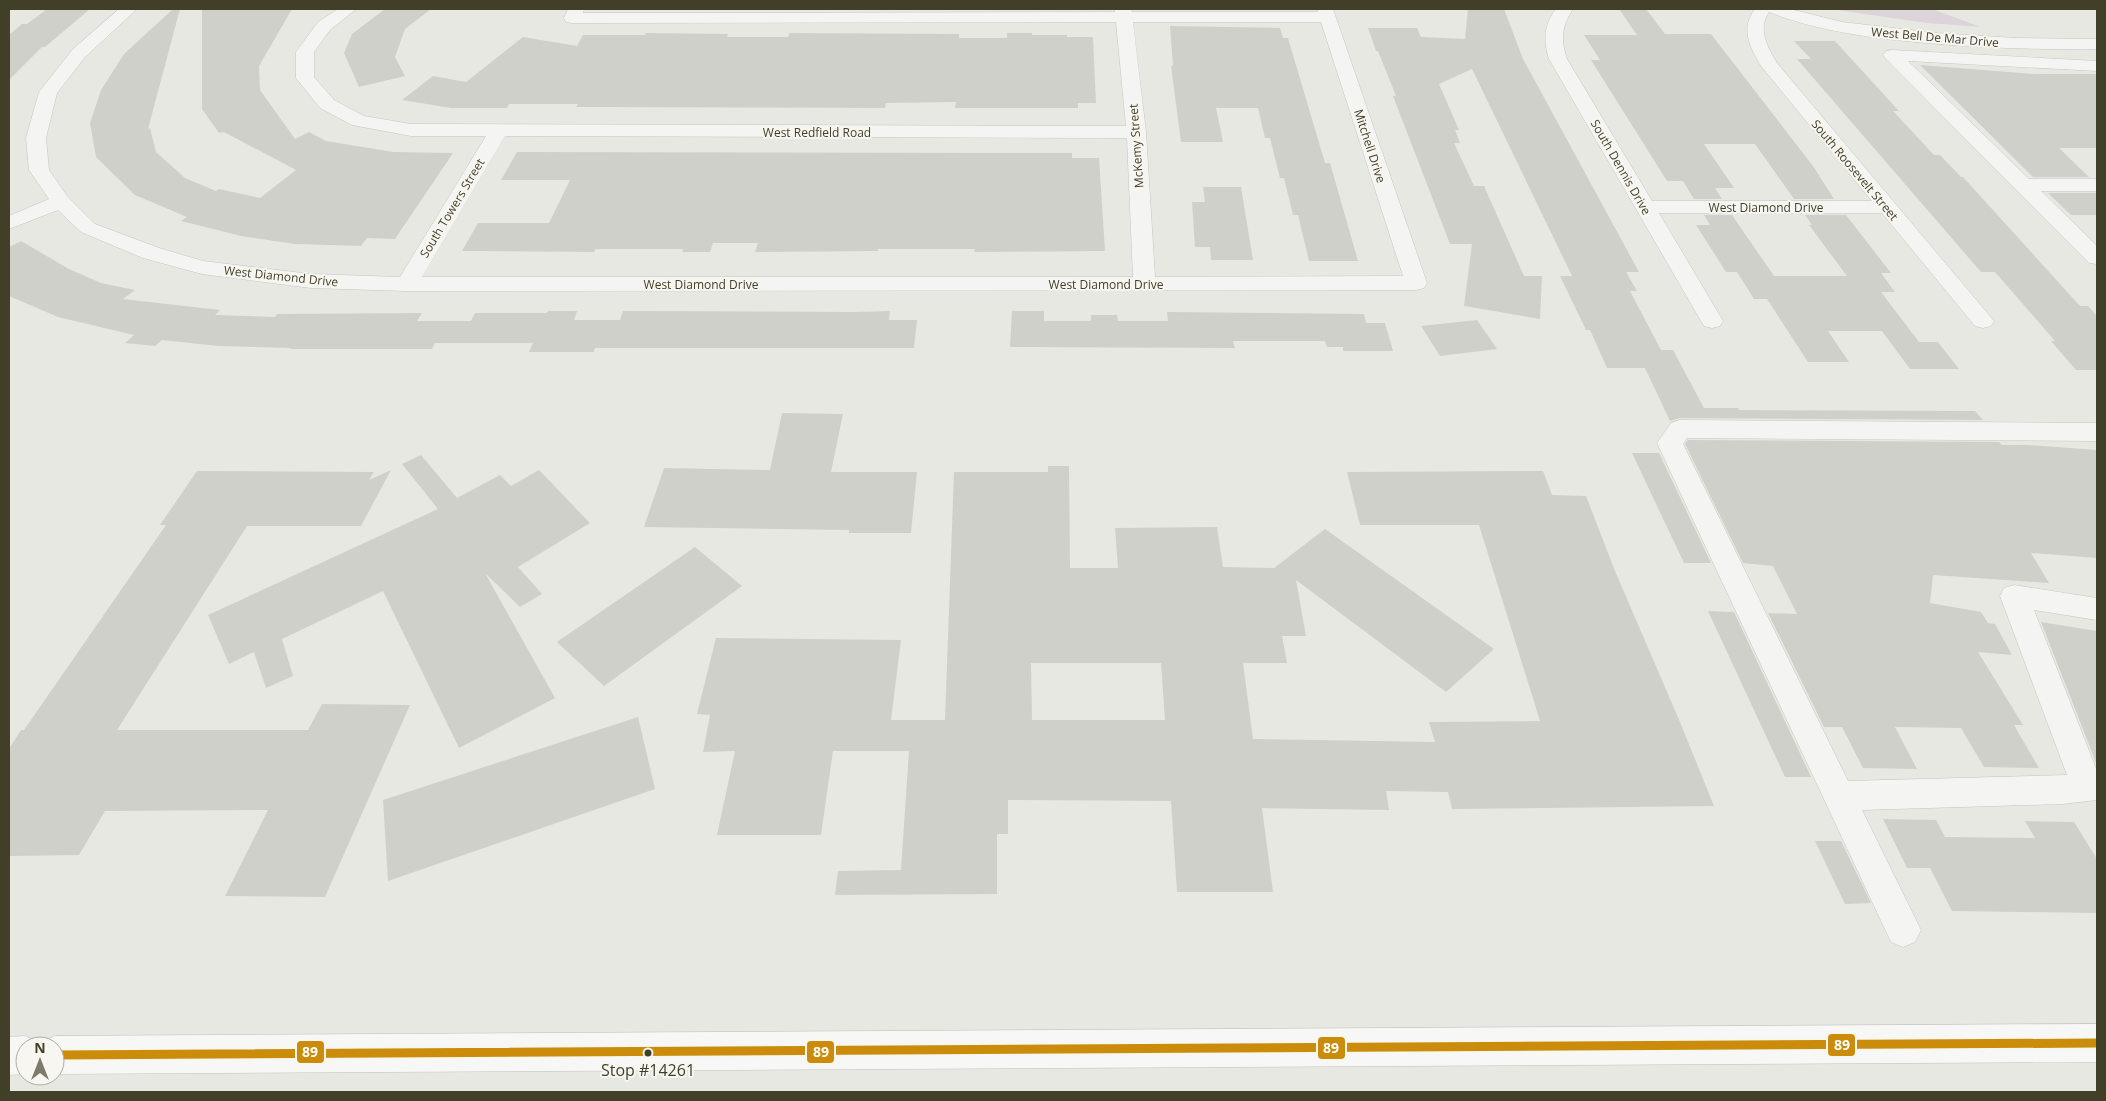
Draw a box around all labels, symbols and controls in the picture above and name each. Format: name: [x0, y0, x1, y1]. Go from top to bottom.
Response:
street label: West Bell De Mar Drive: [1870, 23, 2000, 51]
street label: McKemy Street: [1125, 103, 1147, 189]
street label: Mitchell Drive: [1350, 107, 1390, 185]
street label: South Dennis Drive: [1587, 116, 1655, 218]
street label: South Roosevelt Street: [1808, 116, 1902, 224]
street label: West Redfield Road: [763, 124, 871, 141]
street label: South Towers Street: [416, 155, 488, 261]
street label: West Diamond Drive: [1709, 199, 1824, 216]
street label: West Diamond Drive: [223, 262, 339, 290]
street label: West Diamond Drive: [644, 276, 759, 293]
street label: West Diamond Drive: [1049, 276, 1164, 293]
line badge: 89: [1827, 1033, 1856, 1057]
text: 89: [1834, 1035, 1850, 1054]
north arrow: [15, 1036, 65, 1086]
line badge: 89: [1317, 1036, 1346, 1060]
text: N: [34, 1038, 46, 1057]
text: 89: [1323, 1038, 1339, 1057]
line badge: 89: [296, 1040, 325, 1064]
line badge: 89: [806, 1040, 835, 1064]
text: 89: [302, 1042, 318, 1061]
text: 89: [813, 1042, 829, 1061]
marker: Stop #14261: [643, 1048, 653, 1058]
place label: Stop #14261: [601, 1059, 695, 1081]

